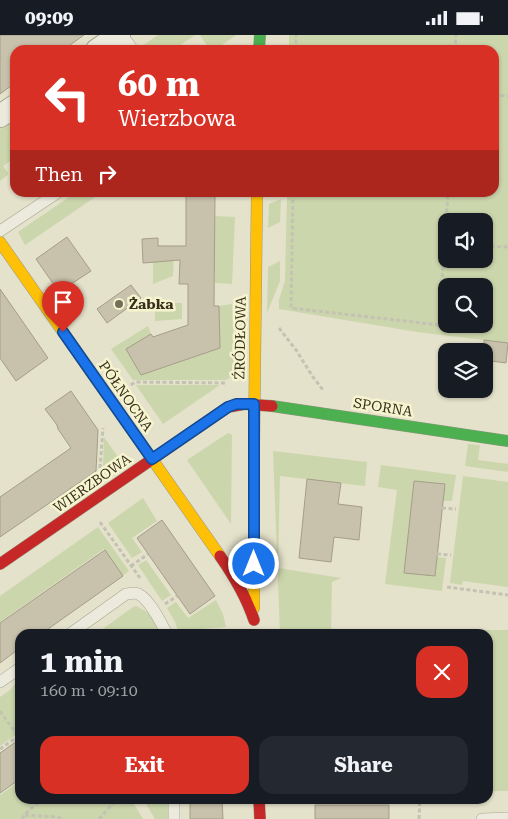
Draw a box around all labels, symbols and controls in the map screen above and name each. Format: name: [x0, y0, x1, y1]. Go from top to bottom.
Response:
text: 09:09: [25, 6, 74, 29]
text: 60 m: [118, 64, 200, 105]
icon: left: [35, 65, 100, 130]
text: Wierzbowa: [118, 106, 236, 131]
icon: right: [93, 160, 121, 188]
text: Then: [35, 163, 83, 186]
map controls: [438, 213, 493, 398]
button: sound: [438, 213, 493, 268]
button: search: [438, 278, 493, 333]
pin: [42, 281, 84, 332]
icon: arrive: [49, 288, 77, 316]
place label: Żabka: [129, 296, 174, 312]
street label: ŹRÓDŁOWA: [231, 296, 249, 380]
marker: Żabka: [113, 298, 125, 310]
button: layers: [438, 343, 493, 398]
street label: PÓŁNOCNA: [96, 358, 156, 434]
street label: SPORNA: [352, 394, 414, 420]
street label: WIERZBOWA: [50, 450, 134, 516]
position arrow: [227, 537, 279, 589]
text: 1 min: [40, 644, 123, 679]
button: close: [416, 646, 468, 698]
text: 160 m · 09:10: [40, 681, 138, 700]
button: Exit: [40, 736, 249, 794]
button: Share: [259, 736, 468, 794]

